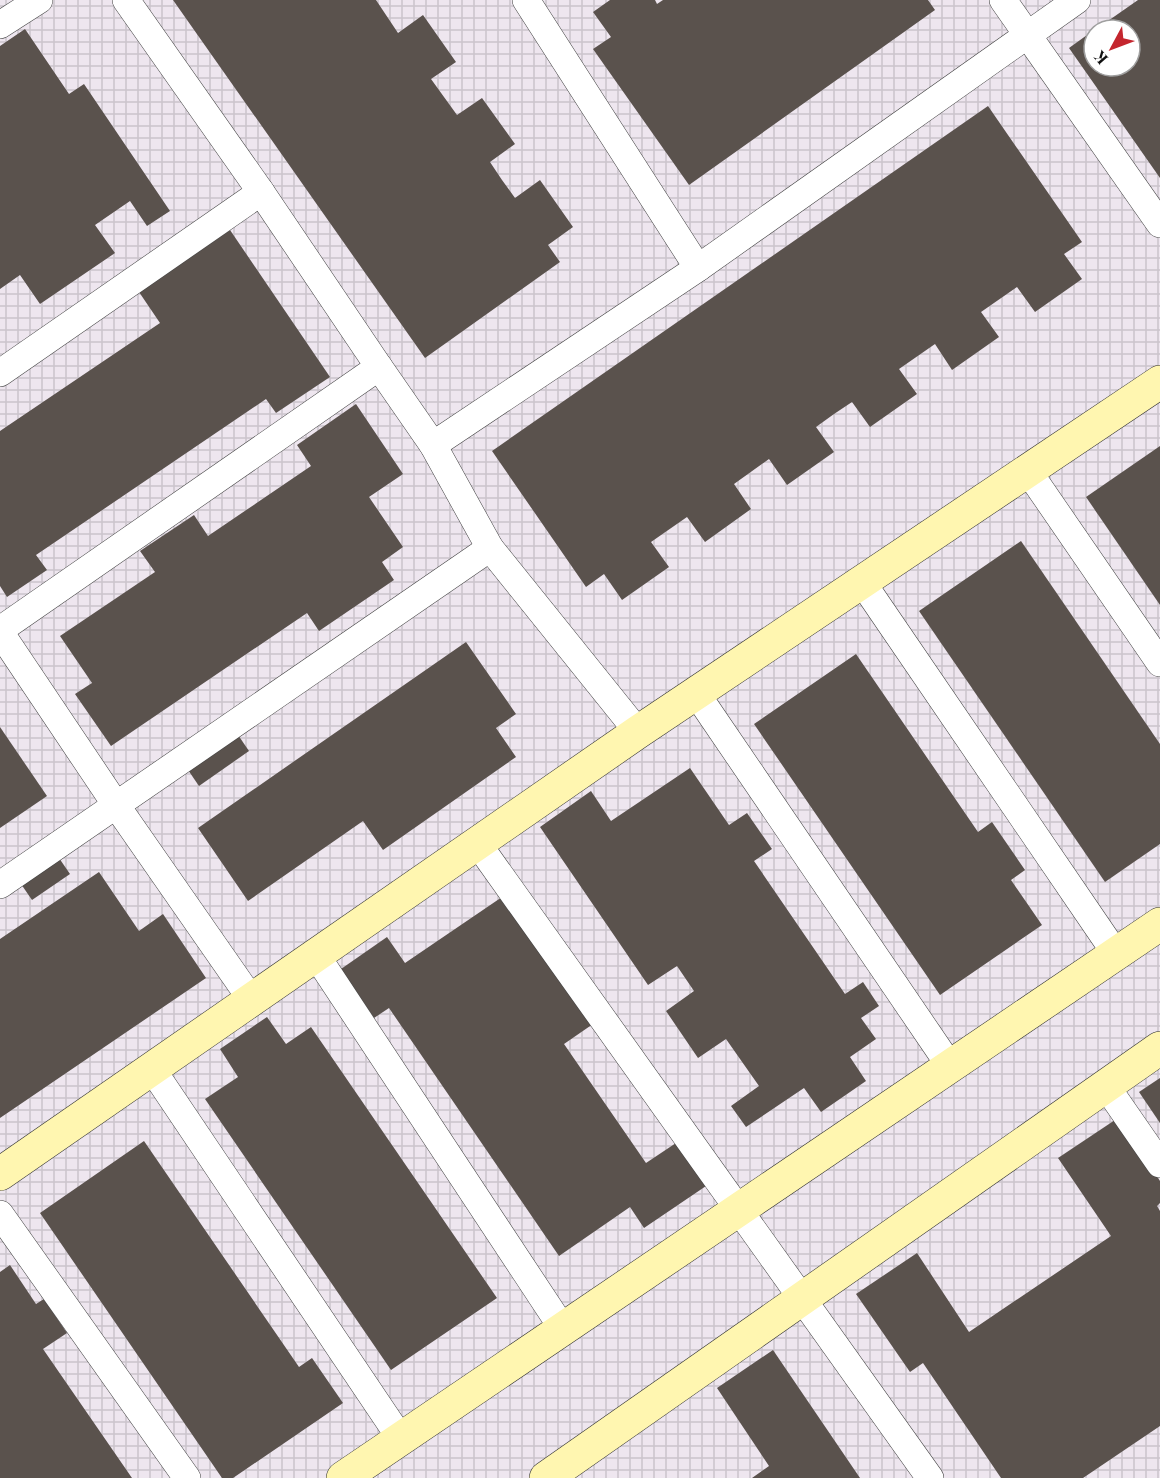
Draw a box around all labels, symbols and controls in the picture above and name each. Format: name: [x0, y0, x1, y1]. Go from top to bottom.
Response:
north arrow: [1082, 18, 1142, 78]
text: K: [1088, 47, 1112, 69]

